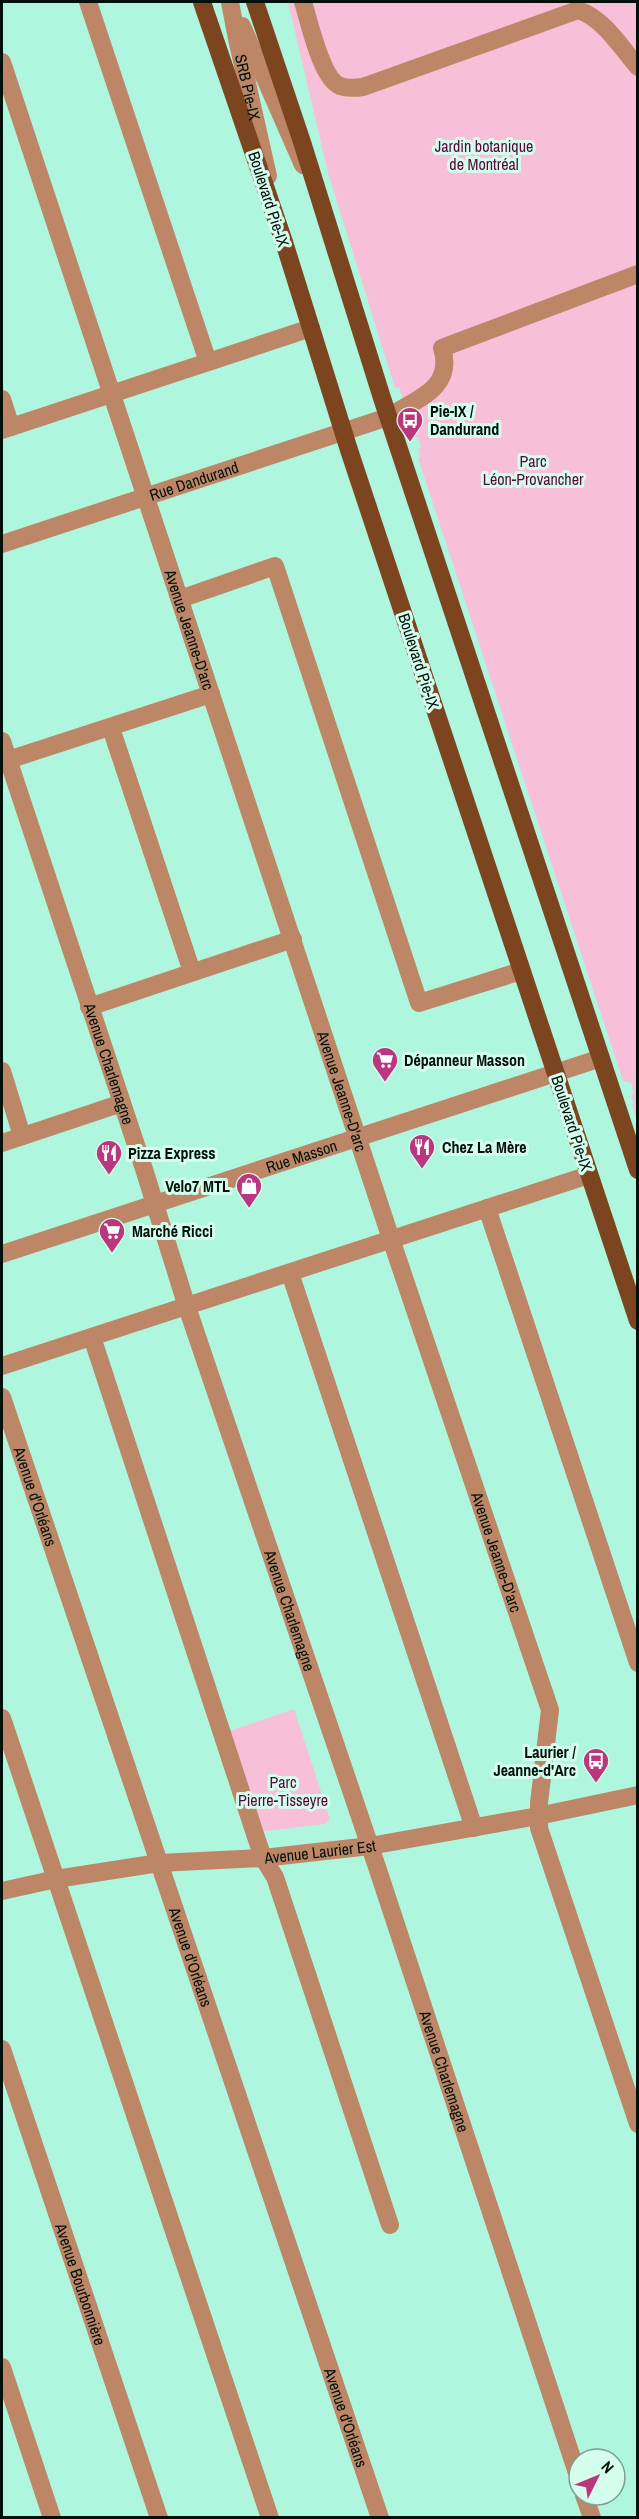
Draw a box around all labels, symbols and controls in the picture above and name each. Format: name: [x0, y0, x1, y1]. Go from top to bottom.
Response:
street label: SRB Pie-IX: [230, 52, 266, 123]
park label: Jardin botanique de Montréal: [435, 135, 533, 175]
street label: Boulevard Pie-IX: [243, 148, 295, 250]
place label: Pie-IX / Dandurand: [430, 400, 499, 440]
bus stop icon: Pie-IX / Dandurand: [395, 405, 425, 443]
park label: Parc Léon-Provancher: [483, 450, 584, 490]
street label: Rue Dandurand: [146, 456, 241, 506]
street label: Avenue Jeanne-D'arc: [159, 566, 220, 693]
street label: Boulevard Pie-IX: [393, 610, 445, 712]
street label: Avenue Charlemagne: [78, 999, 139, 1127]
street label: Avenue Jeanne-D'arc: [312, 1027, 372, 1155]
supermarket icon: Dépanneur Masson: [370, 1045, 400, 1083]
place label: Dépanneur Masson: [404, 1049, 525, 1071]
street label: Boulevard Pie-IX: [546, 1072, 598, 1174]
restaurant icon: Chez La Mère: [407, 1132, 437, 1170]
street label: Rue Masson: [263, 1134, 340, 1178]
place label: Chez La Mère: [442, 1136, 527, 1158]
restaurant icon: Pizza Express: [94, 1138, 124, 1176]
place label: Pizza Express: [128, 1142, 216, 1164]
shop icon: Velo7 MTL: [234, 1171, 264, 1209]
place label: Velo7 MTL: [165, 1175, 230, 1197]
supermarket icon: Marché Ricci: [97, 1216, 127, 1254]
place label: Marché Ricci: [132, 1220, 213, 1242]
street label: Avenue d'Orléans: [8, 1443, 63, 1549]
street label: Avenue Jeanne-D'arc: [466, 1488, 527, 1615]
street label: Avenue Charlemagne: [259, 1546, 321, 1674]
place label: Laurier / Jeanne-d'Arc: [493, 1741, 576, 1781]
bus stop icon: Laurier / Jeanne-d'Arc: [581, 1746, 611, 1784]
park label: Parc Pierre-Tisseyre: [238, 1771, 328, 1811]
street label: Avenue Laurier Est: [262, 1834, 378, 1869]
street label: Avenue d'Orléans: [164, 1903, 218, 2010]
street label: Avenue Charlemagne: [414, 2007, 475, 2135]
street label: Avenue Bourbonnière: [50, 2219, 111, 2348]
street label: Avenue d'Orléans: [319, 2364, 373, 2470]
north arrow: [567, 2447, 627, 2507]
text: N: [597, 2456, 619, 2478]

